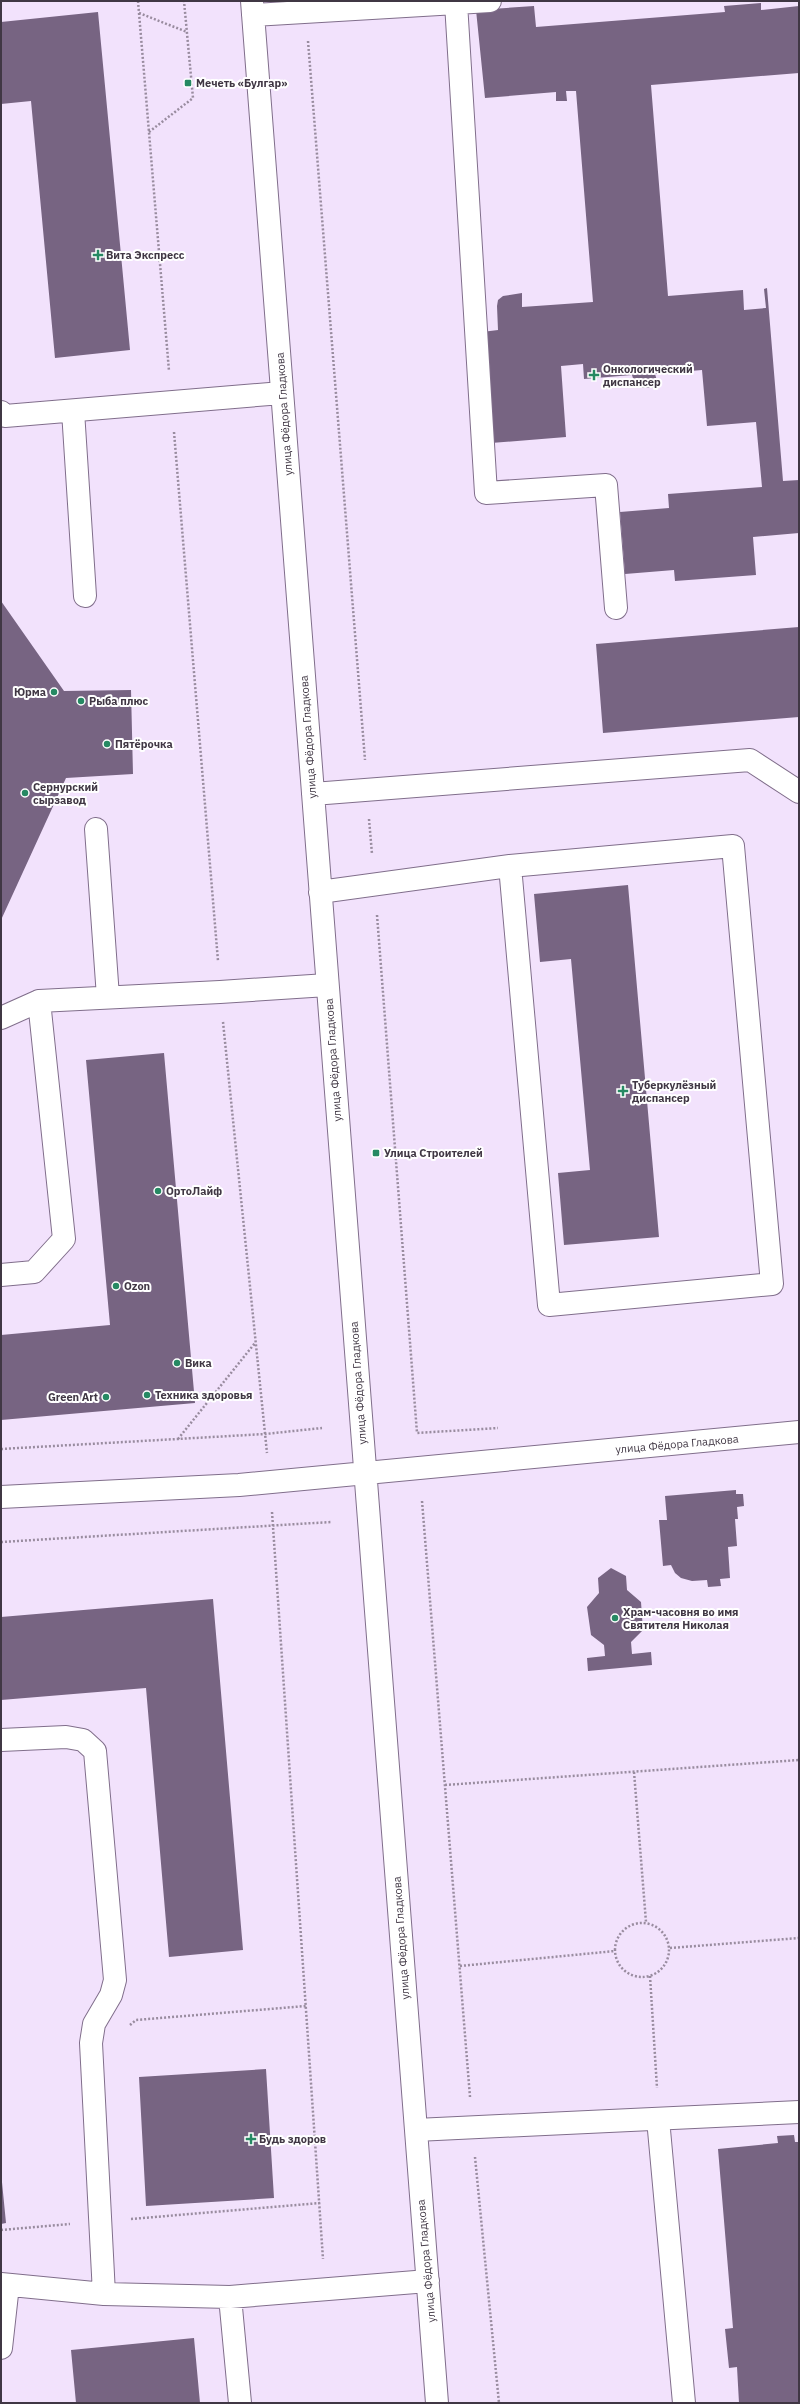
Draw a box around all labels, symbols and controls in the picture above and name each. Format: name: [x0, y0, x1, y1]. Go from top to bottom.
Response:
place label: Мечеть «Булгар»: [196, 76, 287, 90]
marker: Мечеть «Булгар»: [183, 78, 193, 88]
place label: Вита Экспресс: [106, 248, 185, 262]
marker: Вита Экспресс: [93, 250, 103, 260]
street label: улица Фёдора Гладкова: [273, 352, 295, 476]
place label: Онкологический диспансер: [603, 362, 693, 389]
marker: Онкологический диспансер: [588, 369, 600, 381]
street label: улица Фёдора Гладкова: [297, 675, 319, 799]
place label: Юрма: [14, 685, 46, 699]
marker: Юрма: [49, 687, 59, 697]
place label: Рыба плюс: [89, 694, 149, 708]
marker: Рыба плюс: [76, 696, 86, 706]
place label: Пятёрочка: [115, 737, 173, 751]
marker: Пятёрочка: [102, 739, 112, 749]
place label: Сернурский сырзавод: [33, 780, 98, 807]
marker: Сернурский сырзавод: [20, 788, 30, 798]
street label: улица Фёдора Гладкова: [322, 998, 344, 1122]
place label: Туберкулёзный диспансер: [632, 1078, 716, 1105]
marker: Туберкулёзный диспансер: [617, 1085, 629, 1097]
place label: Улица Строителей: [384, 1146, 483, 1160]
marker: Улица Строителей: [371, 1148, 381, 1158]
place label: ОртоЛайф: [166, 1184, 222, 1198]
marker: ОртоЛайф: [153, 1186, 163, 1196]
place label: Ozon: [124, 1279, 150, 1293]
marker: Ozon: [111, 1281, 121, 1291]
street label: улица Фёдора Гладкова: [347, 1321, 369, 1445]
place label: Вика: [185, 1356, 212, 1370]
marker: Вика: [172, 1358, 182, 1368]
place label: Техника здоровья: [155, 1388, 253, 1402]
place label: Green Art: [48, 1390, 98, 1404]
marker: Техника здоровья: [142, 1390, 152, 1400]
marker: Green Art: [101, 1392, 111, 1402]
street label: улица Фёдора Гладкова: [615, 1432, 739, 1456]
place label: Храм-часовня во имя Святителя Николая: [623, 1605, 739, 1632]
marker: Храм-часовня во имя Святителя Николая: [610, 1613, 620, 1623]
street label: улица Фёдора Гладкова: [390, 1876, 412, 2000]
place label: Будь здоров: [259, 2132, 326, 2146]
marker: Будь здоров: [246, 2134, 256, 2144]
street label: улица Фёдора Гладкова: [414, 2199, 438, 2323]

